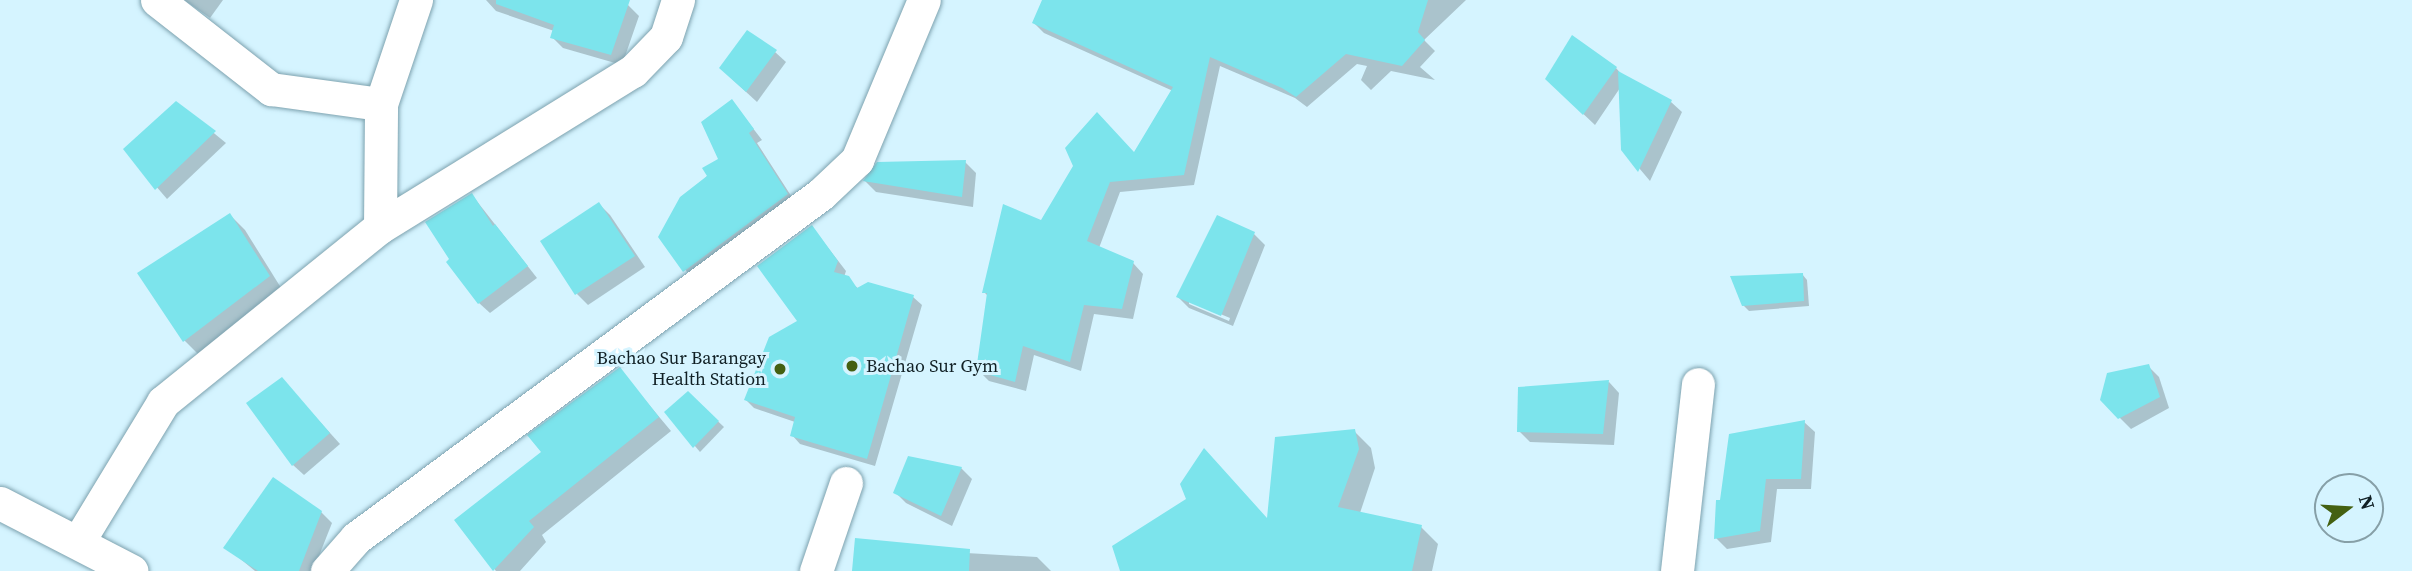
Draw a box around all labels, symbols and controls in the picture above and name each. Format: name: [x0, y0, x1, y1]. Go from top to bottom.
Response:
place label: Bachao Sur Barangay Health Station: [597, 348, 766, 390]
place label: Bachao Sur Gym: [866, 355, 998, 377]
marker: Bachao Sur Gym: [844, 358, 860, 374]
marker: Bachao Sur Barangay Health Station: [772, 361, 788, 377]
north arrow: [2314, 473, 2384, 543]
text: N: [2353, 492, 2382, 513]

